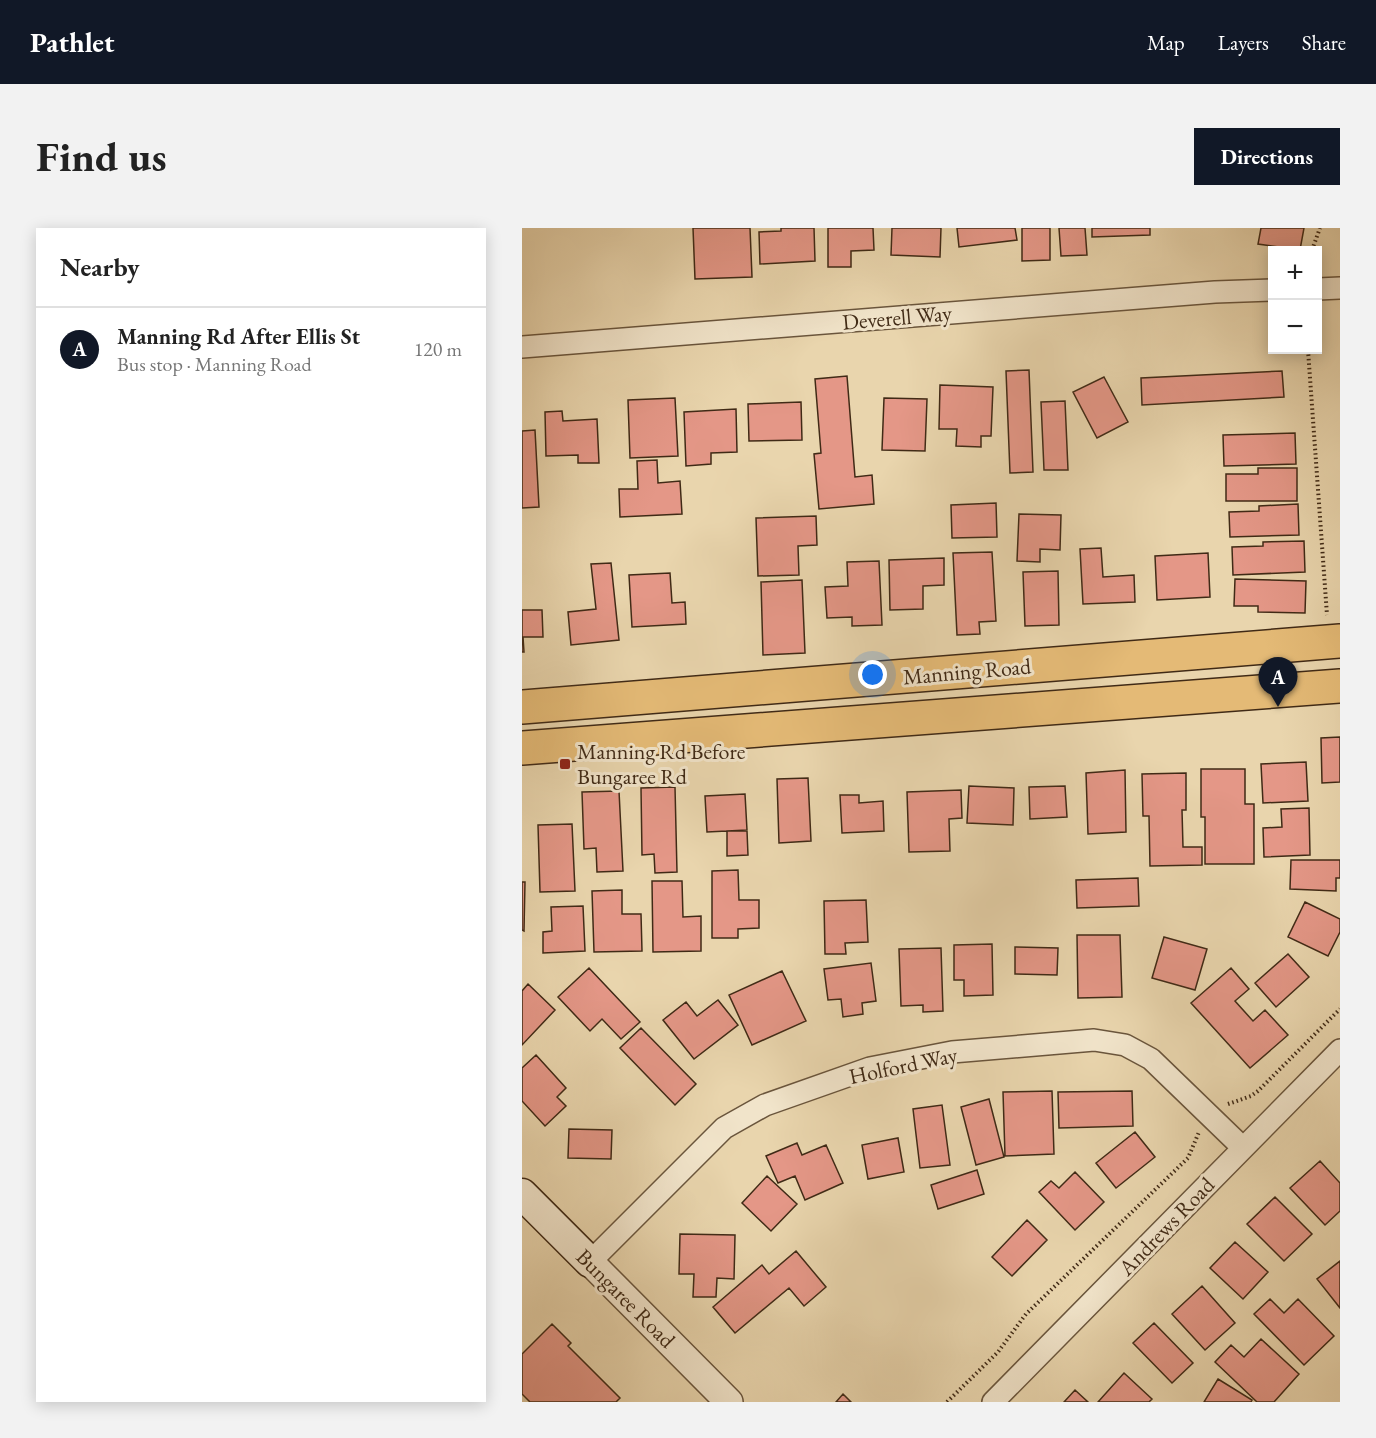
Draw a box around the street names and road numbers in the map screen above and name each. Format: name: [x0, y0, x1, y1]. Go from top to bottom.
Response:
street label: Deverell Way: [841, 298, 953, 337]
street label: Manning Road: [902, 651, 1033, 692]
street label: Holford Way: [846, 1040, 960, 1091]
street label: Andrews Road: [1111, 1170, 1221, 1283]
street label: Bungaree Road: [570, 1242, 682, 1355]

